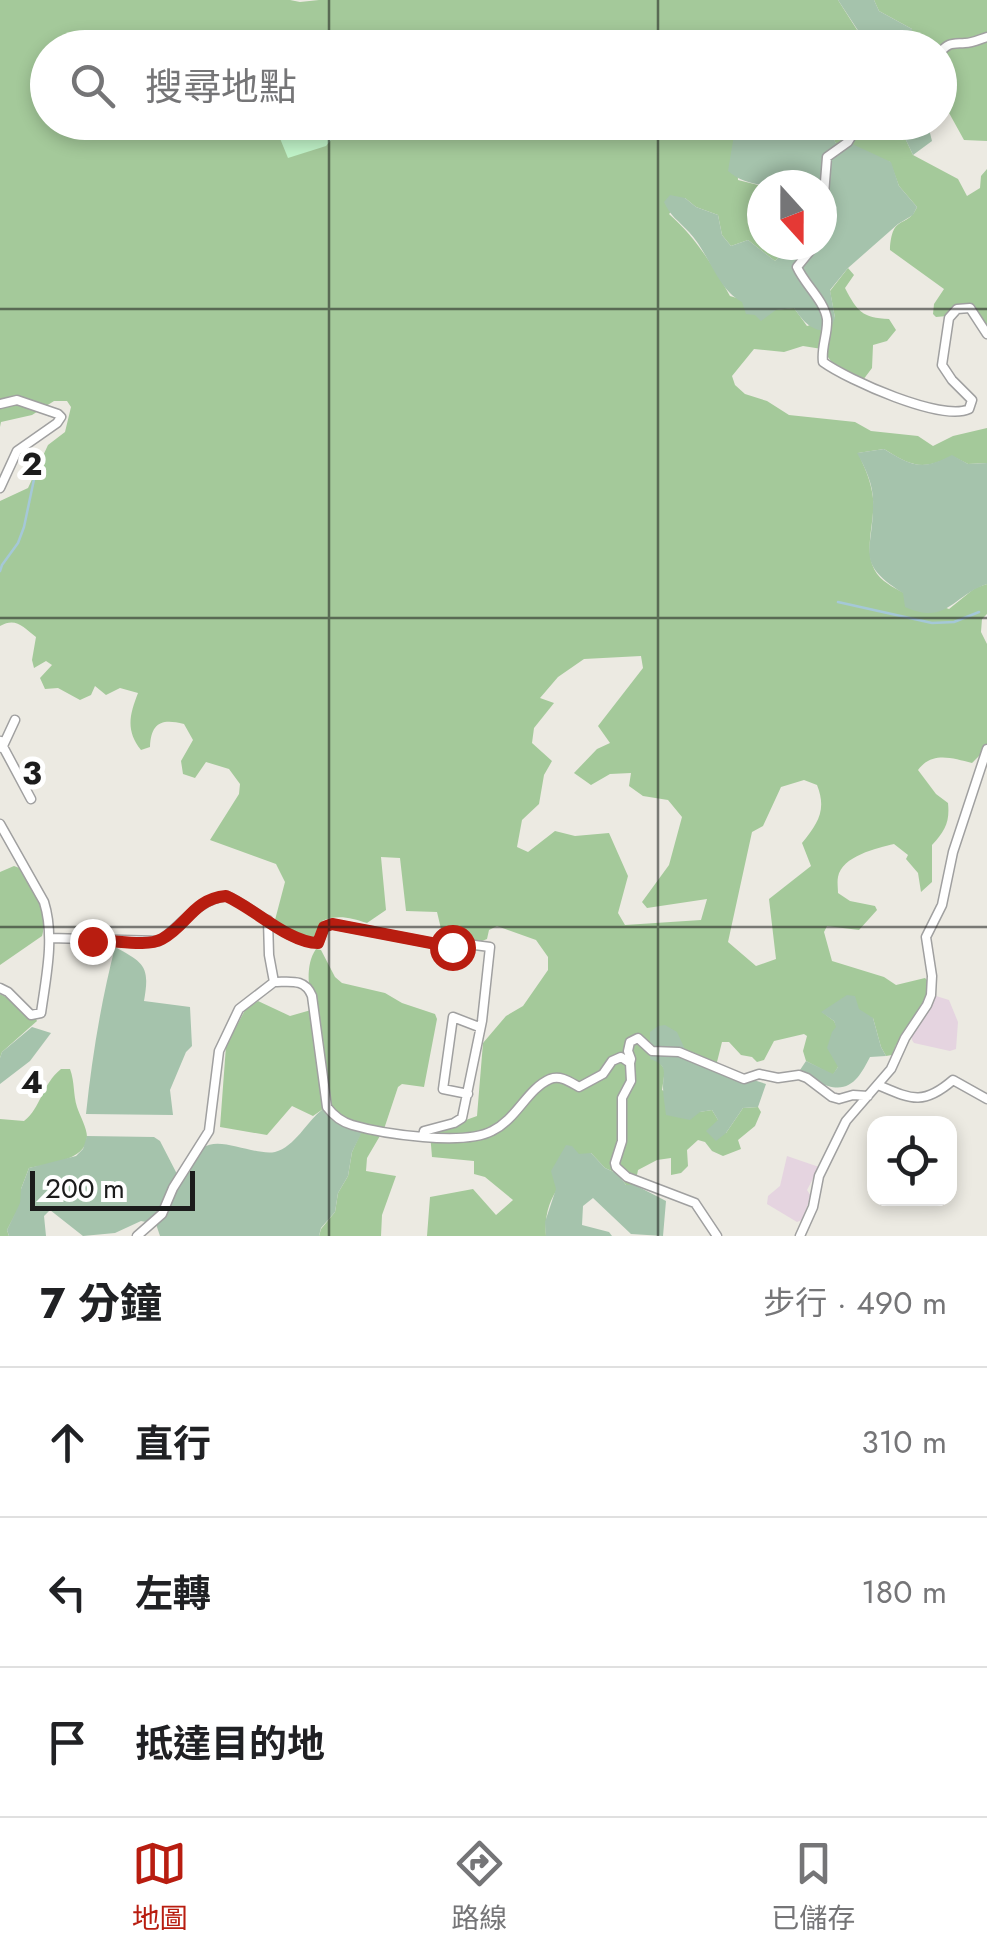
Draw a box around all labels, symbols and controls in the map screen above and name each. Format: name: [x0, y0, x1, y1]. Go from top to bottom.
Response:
search box: [30, 30, 957, 140]
icon: search: [65, 58, 120, 113]
text: 搜尋地點: [145, 59, 297, 114]
north arrow: [747, 170, 837, 260]
text: 2: [22, 441, 43, 487]
text: 3: [22, 750, 42, 796]
route end: [70, 919, 116, 965]
route start: [430, 925, 476, 971]
text: 4: [21, 1059, 43, 1105]
map controls: [867, 1116, 957, 1206]
button: locate: [867, 1116, 957, 1206]
scale bar: [30, 1166, 195, 1210]
text: 200 m: [45, 1168, 125, 1209]
text: 7 分鐘: [40, 1273, 162, 1334]
text: 步行 · 490 m: [763, 1280, 947, 1326]
icon: ahead: [40, 1415, 95, 1470]
text: 直行: [135, 1416, 211, 1471]
text: 310 m: [861, 1419, 947, 1465]
icon: left: [40, 1565, 95, 1620]
text: 左轉: [135, 1566, 211, 1621]
text: 180 m: [861, 1569, 947, 1615]
icon: arrive: [40, 1715, 95, 1770]
text: 抵達目的地: [135, 1716, 325, 1771]
tab: 地圖: [132, 1836, 188, 1939]
tab: 路線: [451, 1836, 507, 1939]
tab: 已儲存: [771, 1836, 855, 1939]

